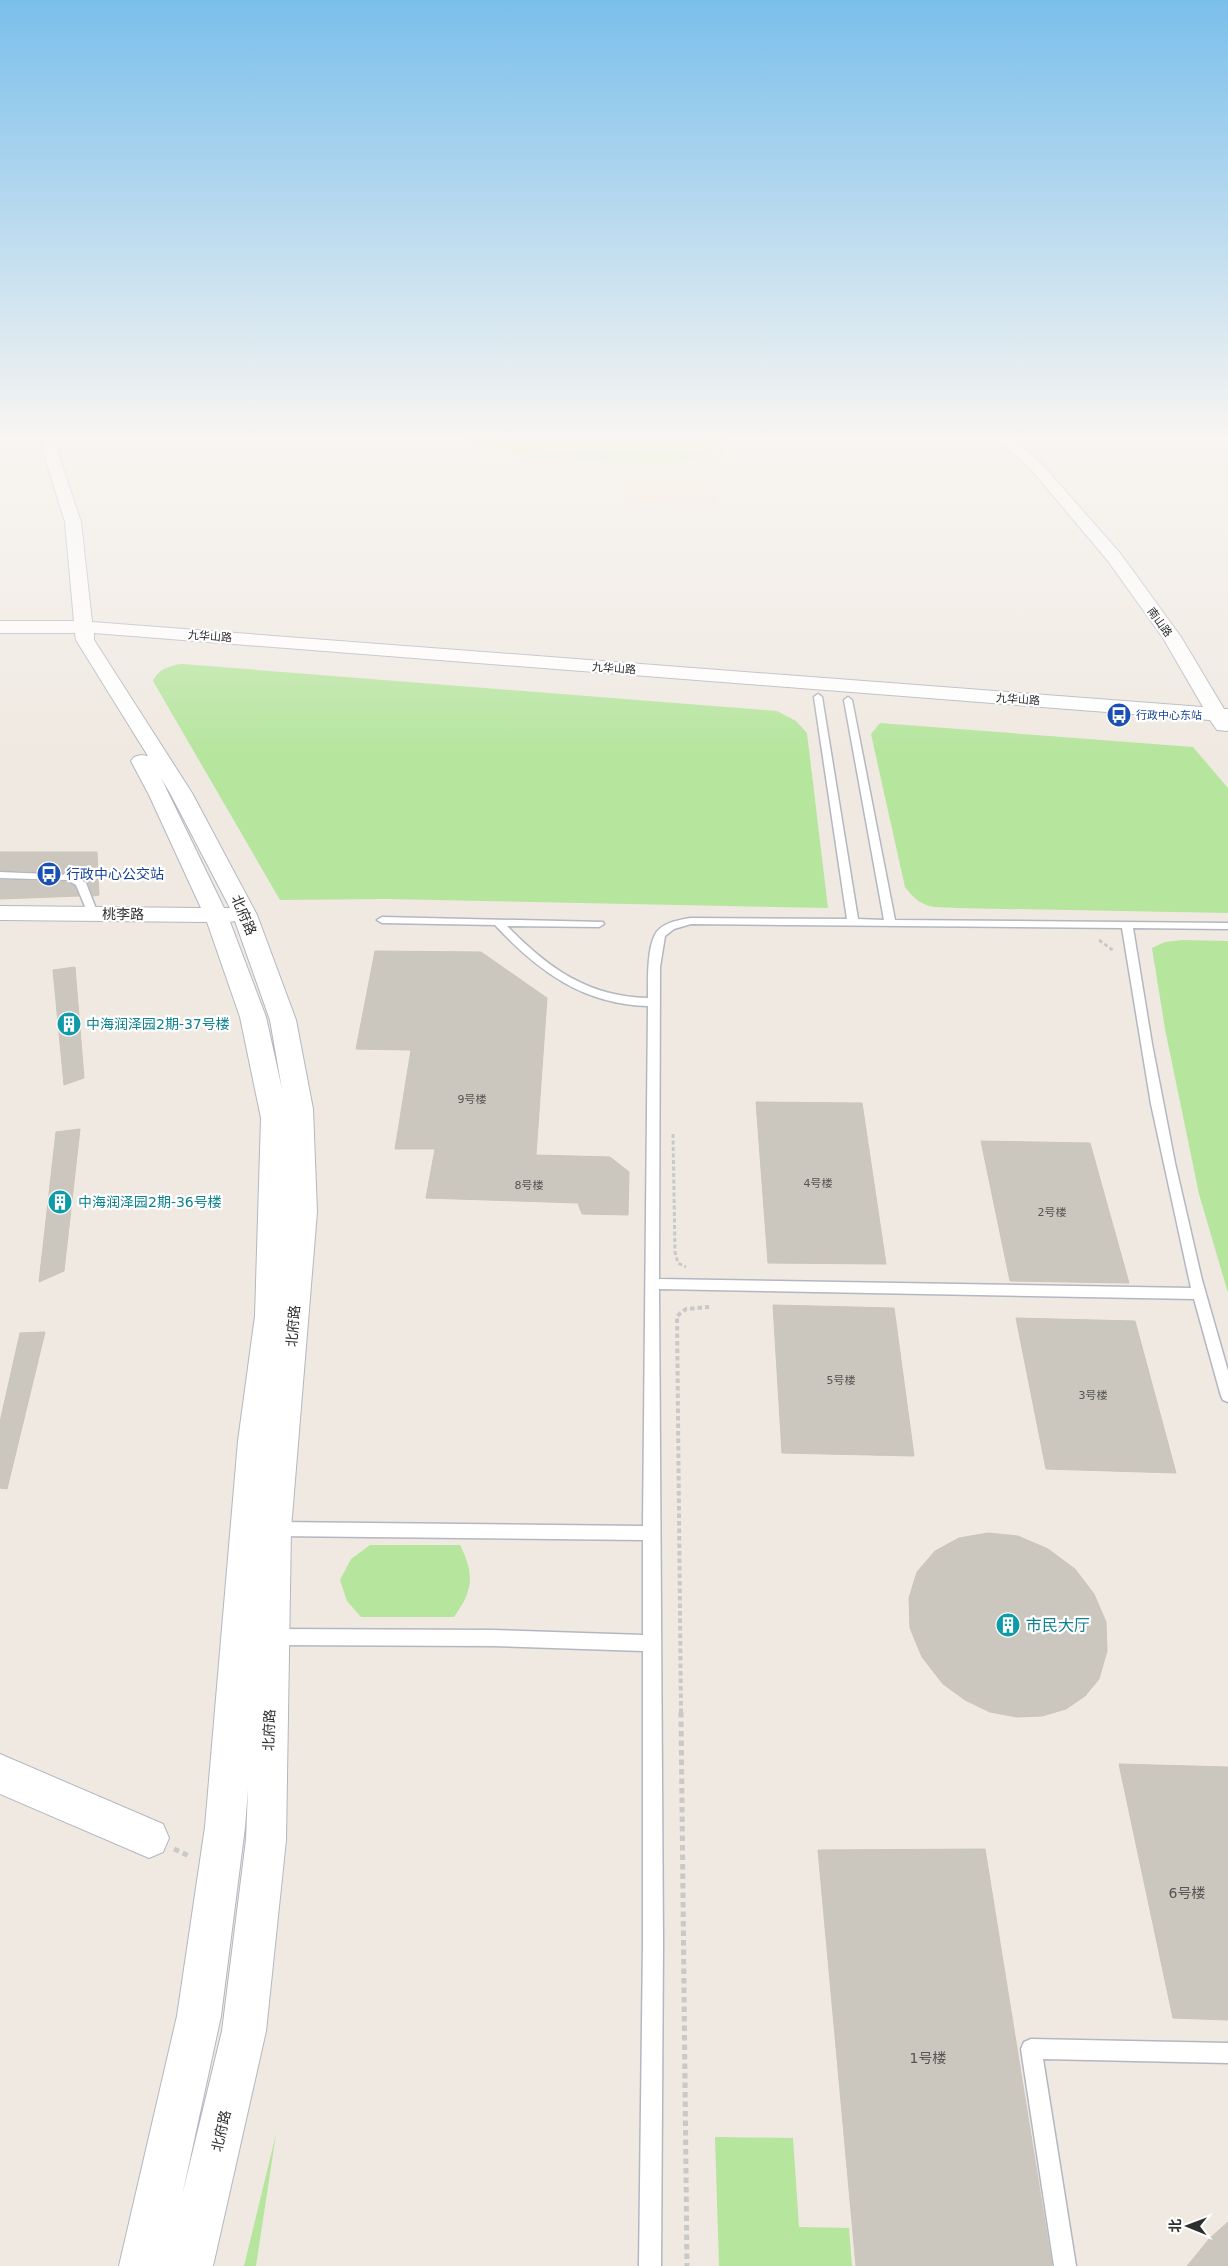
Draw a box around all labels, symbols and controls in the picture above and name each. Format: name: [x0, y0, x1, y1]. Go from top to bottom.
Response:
street label: 南山路: [1145, 605, 1175, 639]
street label: 九华山路: [188, 628, 232, 645]
street label: 九华山路: [592, 660, 636, 677]
street label: 九华山路: [996, 691, 1040, 708]
bus stop icon: 行政中心东站: [1106, 702, 1132, 728]
place label: 行政中心东站: [1136, 709, 1202, 722]
bus stop icon: 行政中心公交站: [36, 861, 62, 887]
place label: 行政中心公交站: [66, 866, 164, 882]
street label: 北府路: [228, 893, 260, 937]
street label: 桃李路: [102, 906, 144, 922]
building icon: 中海润泽园2期-37号楼: [56, 1011, 82, 1037]
place label: 中海润泽园2期-37号楼: [86, 1016, 230, 1032]
house number: 9号楼: [458, 1093, 487, 1106]
house number: 4号楼: [804, 1177, 833, 1190]
house number: 8号楼: [515, 1179, 544, 1192]
building icon: 中海润泽园2期-36号楼: [47, 1189, 73, 1215]
place label: 中海润泽园2期-36号楼: [78, 1194, 222, 1210]
house number: 2号楼: [1038, 1206, 1067, 1219]
street label: 北府路: [283, 1304, 303, 1348]
house number: 5号楼: [827, 1374, 856, 1387]
house number: 3号楼: [1079, 1389, 1108, 1402]
building icon: 市民大厅: [995, 1612, 1021, 1638]
place label: 市民大厅: [1026, 1616, 1090, 1635]
street label: 北府路: [260, 1709, 278, 1751]
house number: 6号楼: [1169, 1885, 1205, 1901]
house number: 1号楼: [910, 2050, 946, 2066]
street label: 北府路: [208, 2109, 234, 2153]
north arrow: [1163, 2201, 1213, 2251]
text: 北: [1167, 2219, 1183, 2233]

